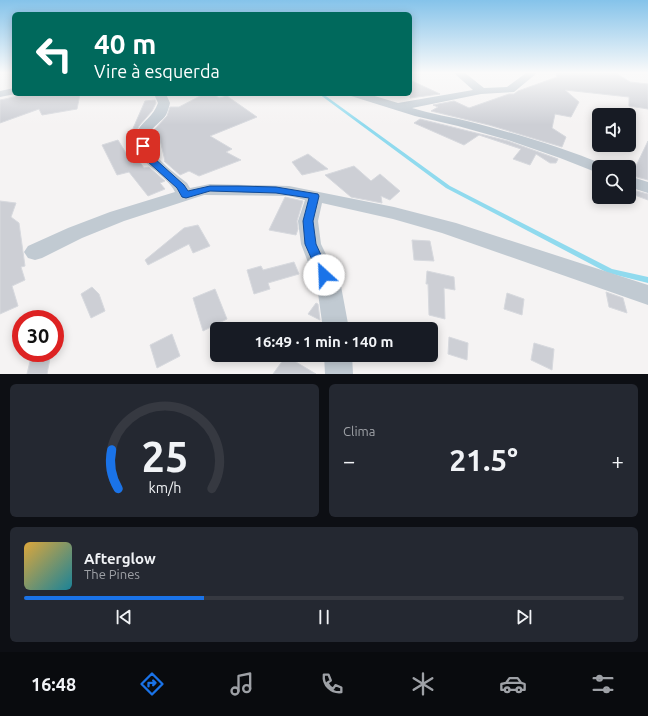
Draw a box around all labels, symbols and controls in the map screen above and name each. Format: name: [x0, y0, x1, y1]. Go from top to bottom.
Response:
icon: left: [28, 28, 80, 80]
text: 40 m: [94, 28, 156, 59]
text: Vire à esquerda: [94, 61, 220, 81]
map controls: [592, 108, 636, 204]
button: sound: [592, 108, 636, 152]
pin: [126, 129, 160, 163]
icon: arrive: [132, 135, 154, 157]
button: search: [592, 160, 636, 204]
position arrow: [303, 254, 345, 296]
speed limit sign: 30: [12, 310, 64, 362]
text: 16:49 · 1 min · 140 m: [255, 333, 393, 350]
text: Clima: [343, 424, 375, 438]
text: 25: [141, 432, 188, 479]
text: 21.5°: [449, 443, 518, 477]
text: −: [343, 448, 355, 473]
text: +: [612, 448, 624, 473]
text: km/h: [148, 479, 181, 495]
text: Afterglow: [84, 550, 156, 567]
text: The Pines: [84, 567, 140, 581]
icon: previous: [113, 606, 135, 628]
icon: pause: [313, 606, 335, 628]
icon: next: [513, 606, 535, 628]
icon: directions: [138, 670, 166, 698]
icon: music: [228, 670, 256, 698]
icon: phone: [318, 670, 346, 698]
icon: climate: [409, 670, 437, 698]
icon: car: [499, 670, 527, 698]
icon: filters: [589, 670, 617, 698]
text: 16:48: [31, 674, 76, 694]

